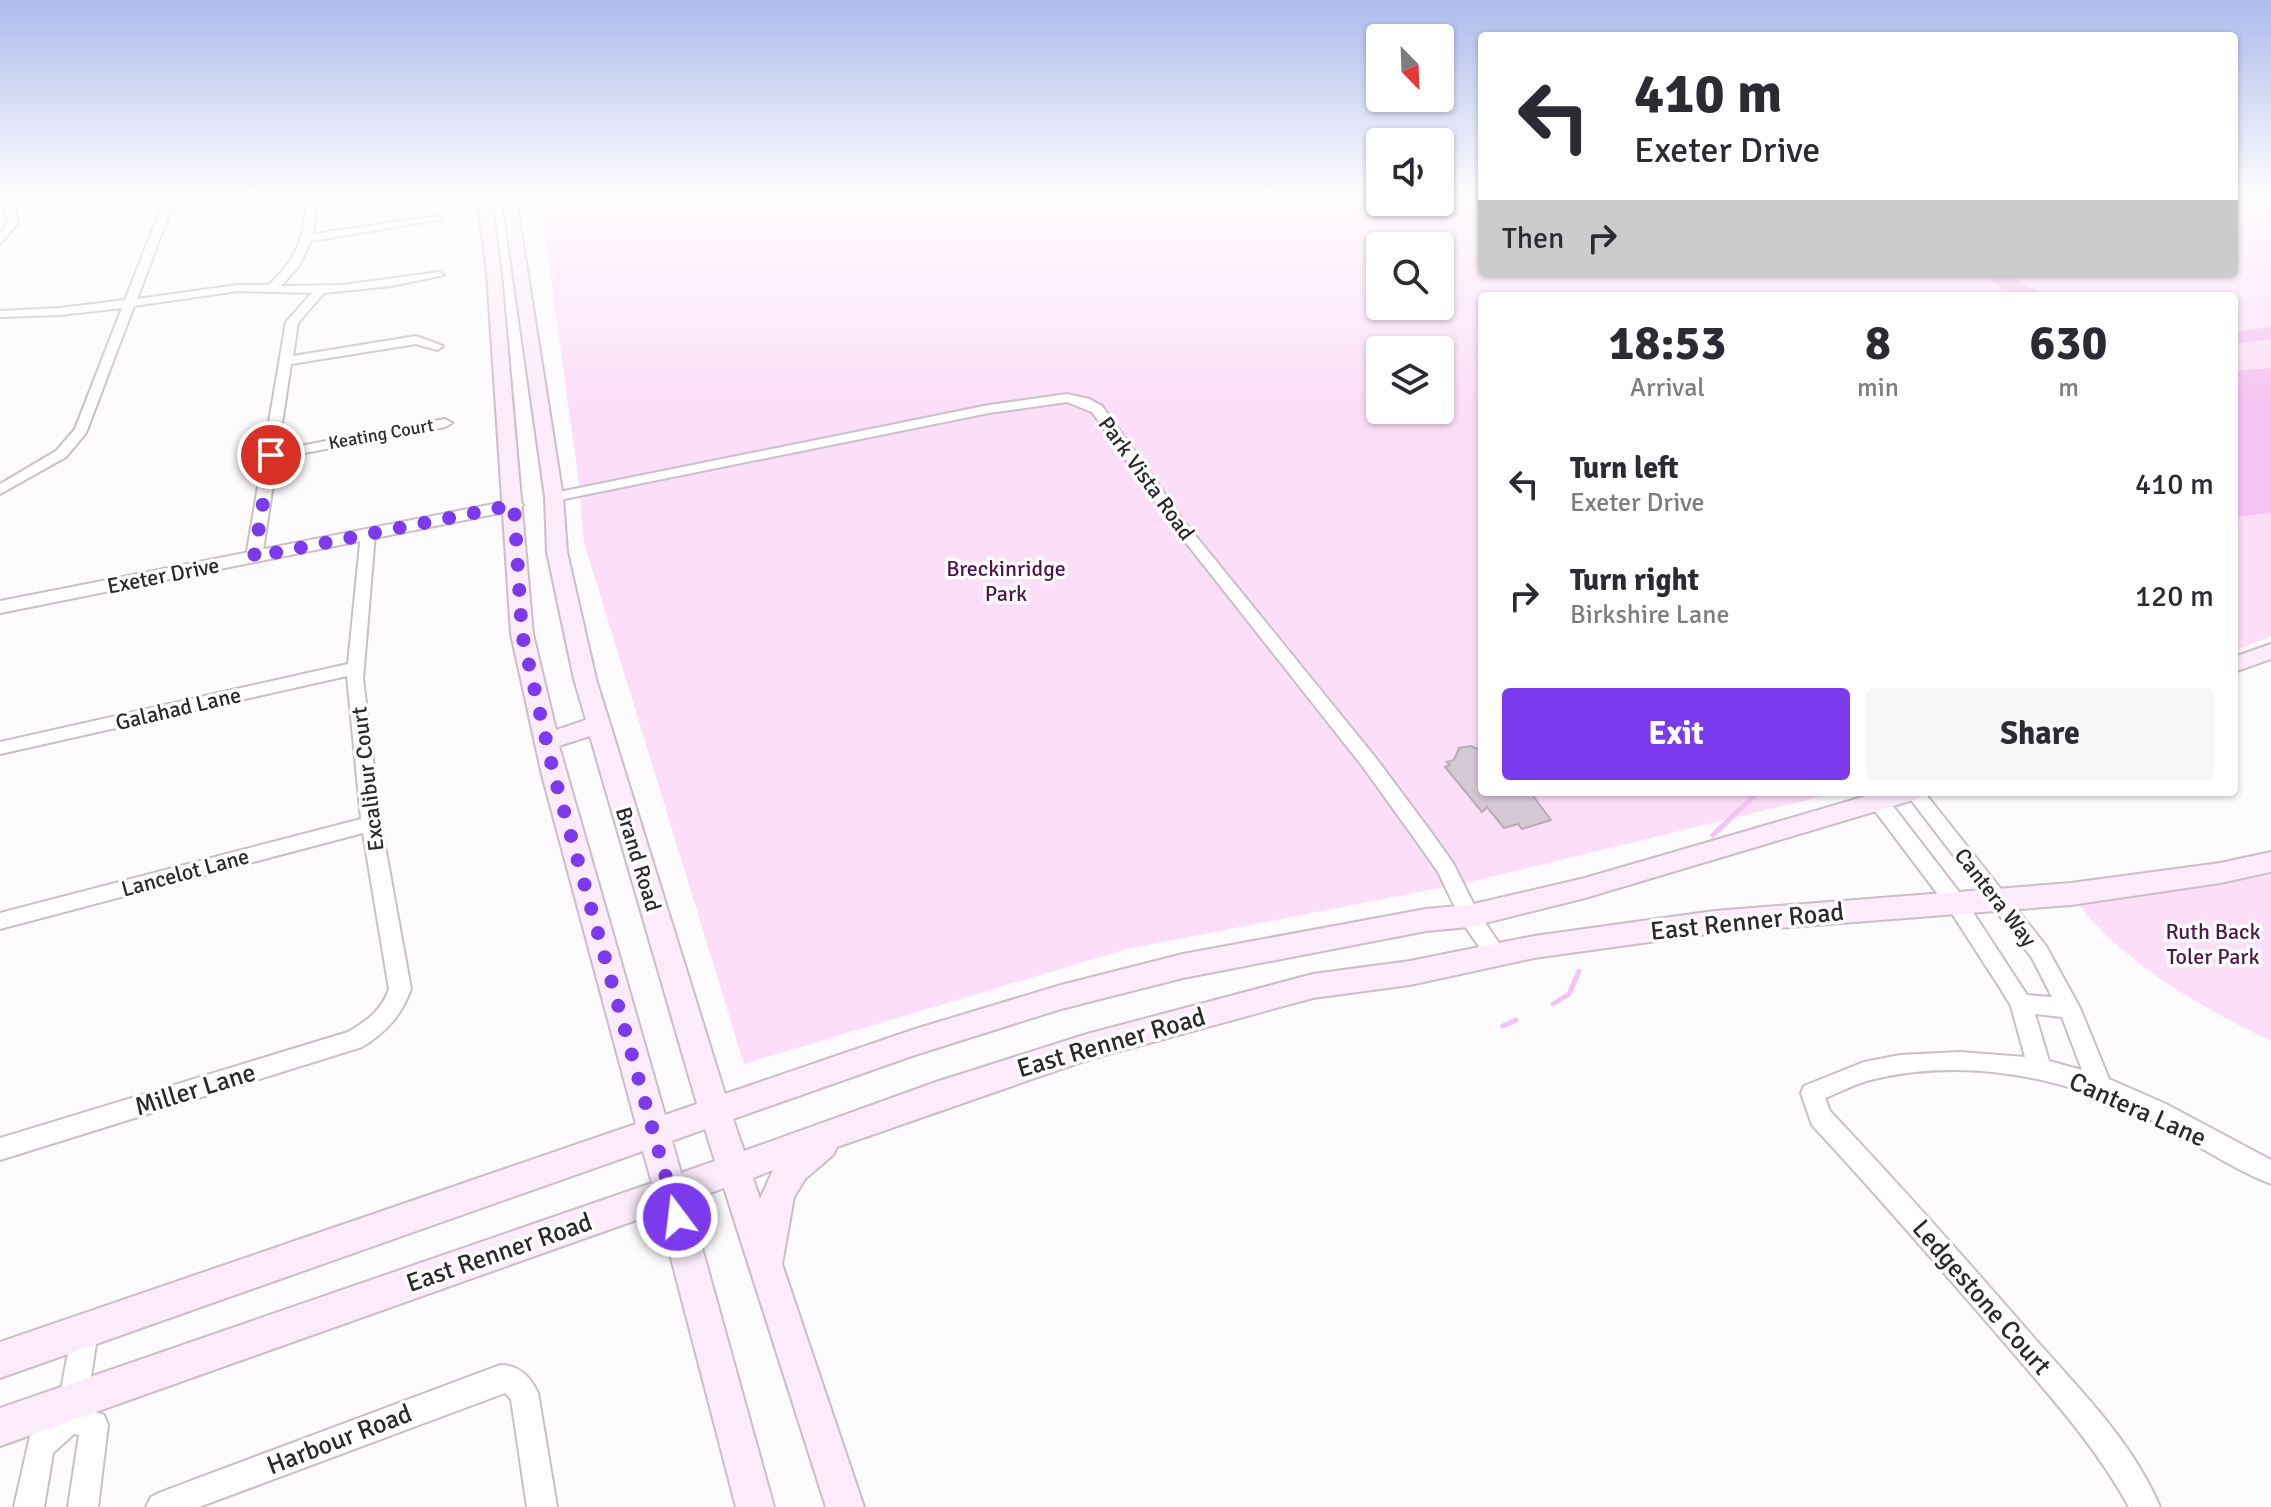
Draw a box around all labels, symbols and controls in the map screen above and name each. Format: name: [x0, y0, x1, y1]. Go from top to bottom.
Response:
north arrow: [1366, 24, 1454, 112]
map controls: [1366, 24, 1454, 424]
text: 410 m: [1634, 59, 1782, 128]
icon: left: [1502, 64, 1606, 168]
button: sound: [1366, 128, 1454, 216]
text: Exeter Drive: [1634, 128, 1820, 173]
icon: right: [1580, 216, 1624, 260]
text: Then: [1502, 220, 1564, 257]
button: search: [1366, 232, 1454, 320]
text: 18:53: [1609, 314, 1726, 373]
text: 8: [1865, 314, 1891, 373]
text: 630: [2030, 314, 2107, 373]
button: layers: [1366, 336, 1454, 424]
text: Arrival: [1630, 372, 1705, 404]
text: min: [1857, 372, 1899, 404]
text: m: [2058, 372, 2079, 404]
street label: Park Vista Road: [1093, 411, 1200, 545]
street label: Keating Court: [327, 414, 435, 454]
pin: [237, 421, 305, 489]
icon: arrive: [249, 433, 293, 477]
text: Turn left: [1570, 450, 1679, 487]
icon: left: [1502, 462, 1546, 506]
text: 410 m: [2135, 466, 2214, 503]
text: Exeter Drive: [1570, 487, 1705, 519]
street label: Exeter Drive: [105, 551, 222, 600]
park label: Breckinridge Park: [946, 555, 1066, 607]
text: Turn right: [1570, 562, 1699, 599]
icon: right: [1502, 574, 1546, 618]
text: 120 m: [2135, 578, 2214, 615]
text: Birkshire Lane: [1570, 599, 1729, 631]
street label: Galahad Lane: [113, 681, 243, 736]
button: Exit: [1502, 688, 1850, 780]
button: Share: [1866, 688, 2214, 780]
street label: Excalibur Court: [345, 705, 390, 853]
street label: Brand Road: [610, 804, 667, 915]
street label: Lancelot Lane: [118, 842, 252, 902]
street label: Cantera Way: [1949, 843, 2043, 953]
street label: East Renner Road: [1649, 896, 1845, 948]
park label: Ruth Back Toler Park: [2165, 918, 2261, 970]
street label: East Renner Road: [1013, 1001, 1209, 1085]
street label: Miller Lane: [131, 1056, 260, 1123]
street label: Cantera Lane: [2064, 1065, 2211, 1154]
position arrow: [635, 1175, 719, 1259]
street label: East Renner Road: [402, 1206, 596, 1300]
street label: Ledgestone Court: [1905, 1213, 2057, 1382]
street label: Harbour Road: [262, 1398, 416, 1482]

